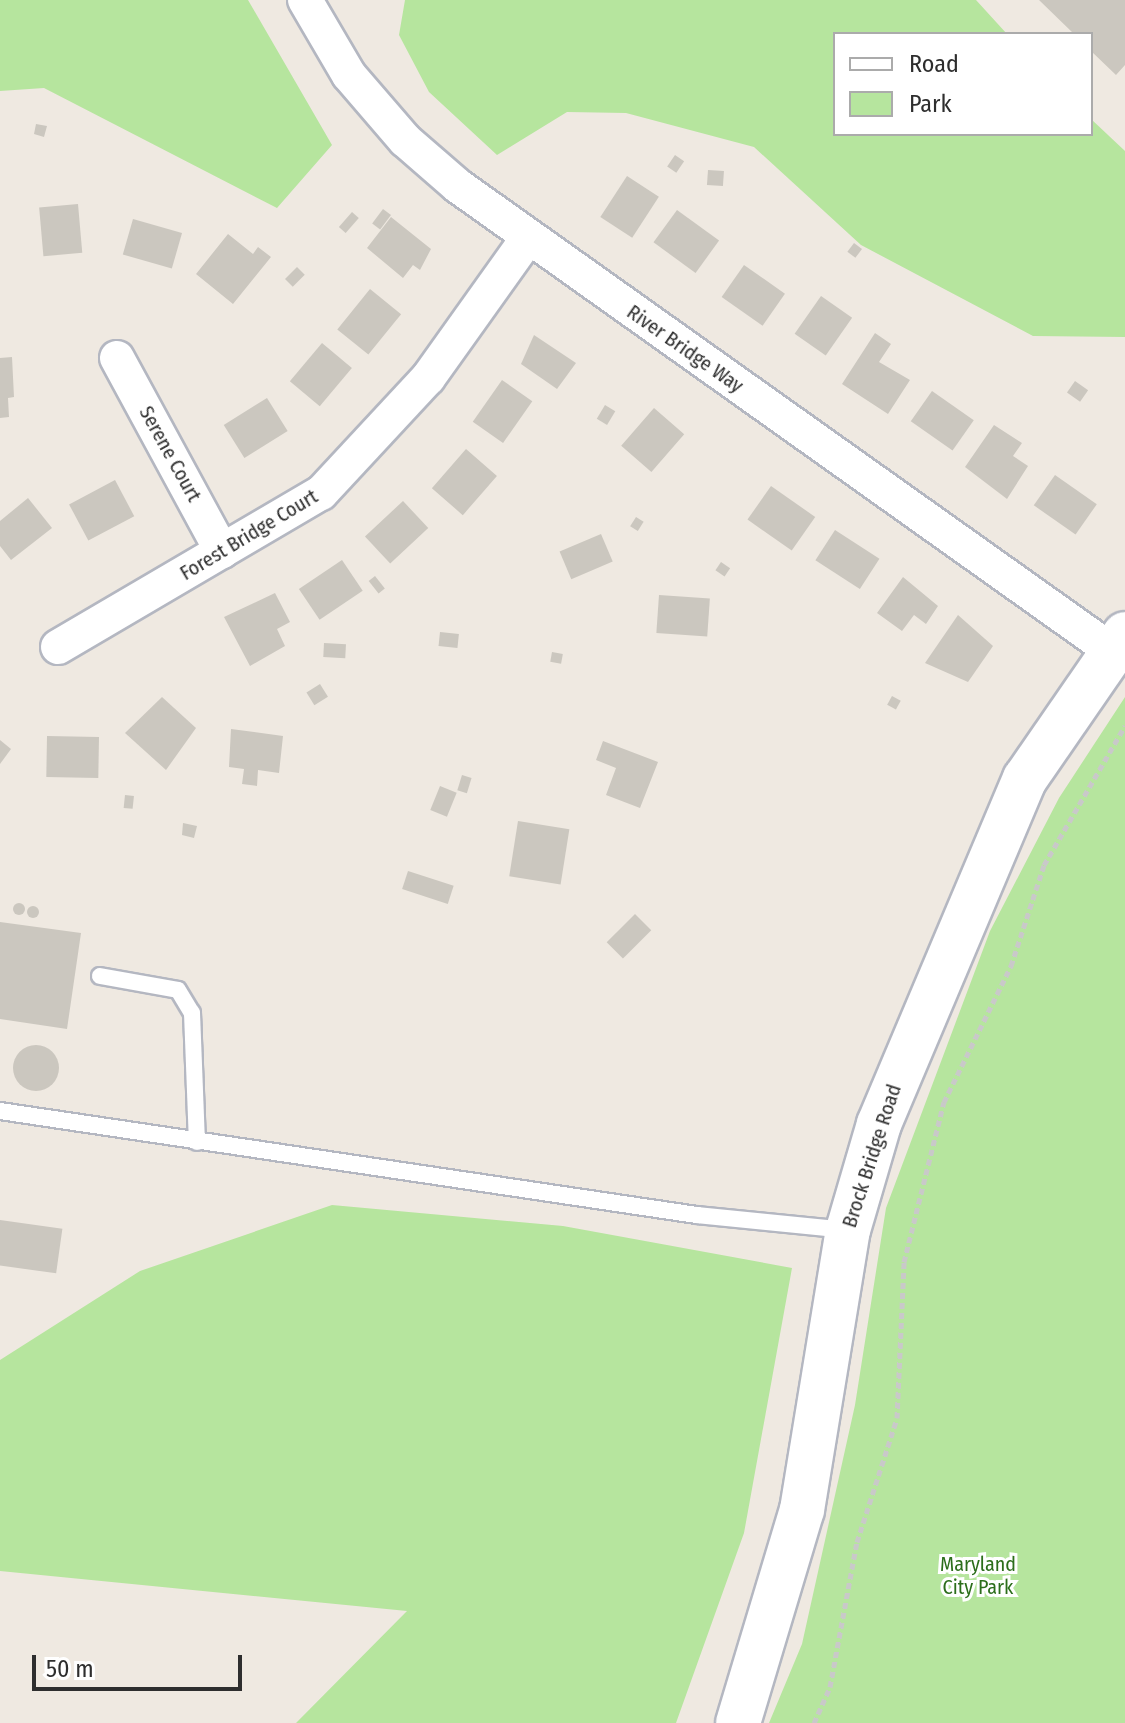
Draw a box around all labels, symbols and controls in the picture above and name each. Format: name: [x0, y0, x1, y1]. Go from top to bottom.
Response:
legend: [833, 32, 1093, 136]
text: Road: [909, 50, 959, 78]
text: Park: [909, 90, 952, 118]
street label: River Bridge Way: [622, 300, 748, 398]
street label: Serene Court: [134, 402, 206, 506]
street label: Forest Bridge Court: [176, 484, 322, 586]
street label: Brock Bridge Road: [838, 1081, 906, 1231]
park label: Maryland City Park: [940, 1552, 1016, 1599]
scale bar: [36, 1639, 246, 1689]
text: 50 m: [46, 1655, 94, 1683]

